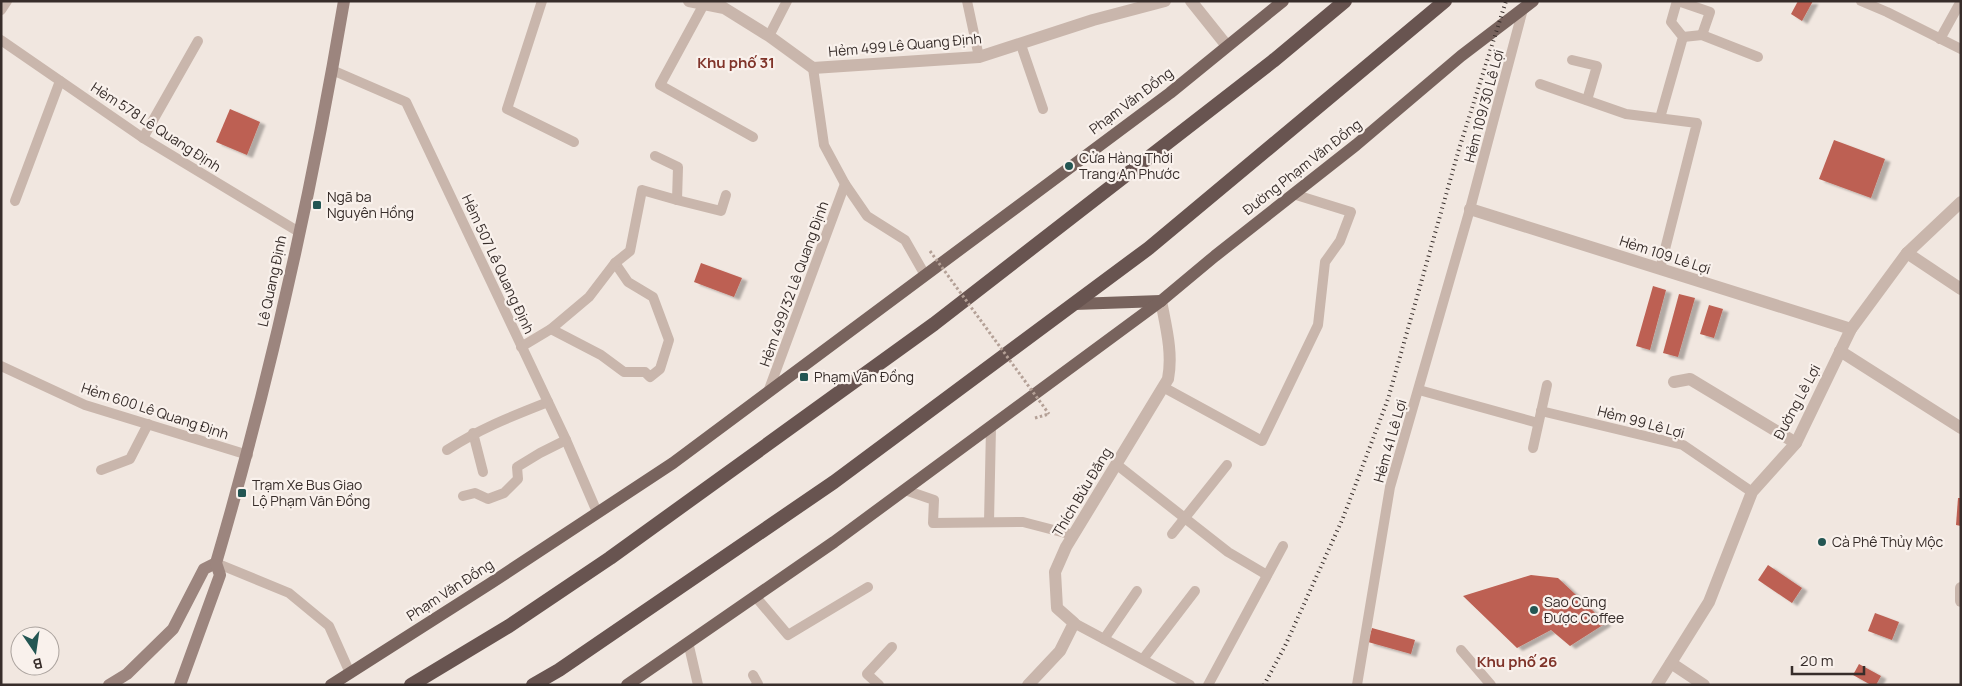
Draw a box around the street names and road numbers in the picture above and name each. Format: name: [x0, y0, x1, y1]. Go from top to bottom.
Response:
street label: Hẻm 499 Lê Quang Định: [828, 28, 982, 61]
street label: Hẻm 109/30 Lê Lợi: [1459, 47, 1508, 165]
street label: Phạm Văn Đồng: [1085, 63, 1176, 138]
street label: Hẻm 578 Lê Quang Định: [88, 77, 225, 176]
street label: Đường Phạm Văn Đồng: [1238, 114, 1365, 219]
street label: Hẻm 507 Lê Quang Định: [458, 191, 539, 337]
street label: Hẻm 499/32 Lê Quang Định: [755, 198, 832, 369]
street label: Hẻm 109 Lê Lợi: [1617, 231, 1713, 278]
street label: Lê Quang Định: [253, 233, 290, 328]
street label: Đường Lê Lợi: [1769, 361, 1824, 443]
street label: Hẻm 600 Lê Quang Định: [79, 378, 231, 443]
street label: Hẻm 41 Lê Lợi: [1369, 397, 1410, 485]
street label: Hẻm 99 Lê Lợi: [1595, 401, 1687, 442]
street label: Thích Bửu Đăng: [1048, 444, 1116, 540]
street label: Phạm Văn Đồng: [403, 554, 497, 625]

